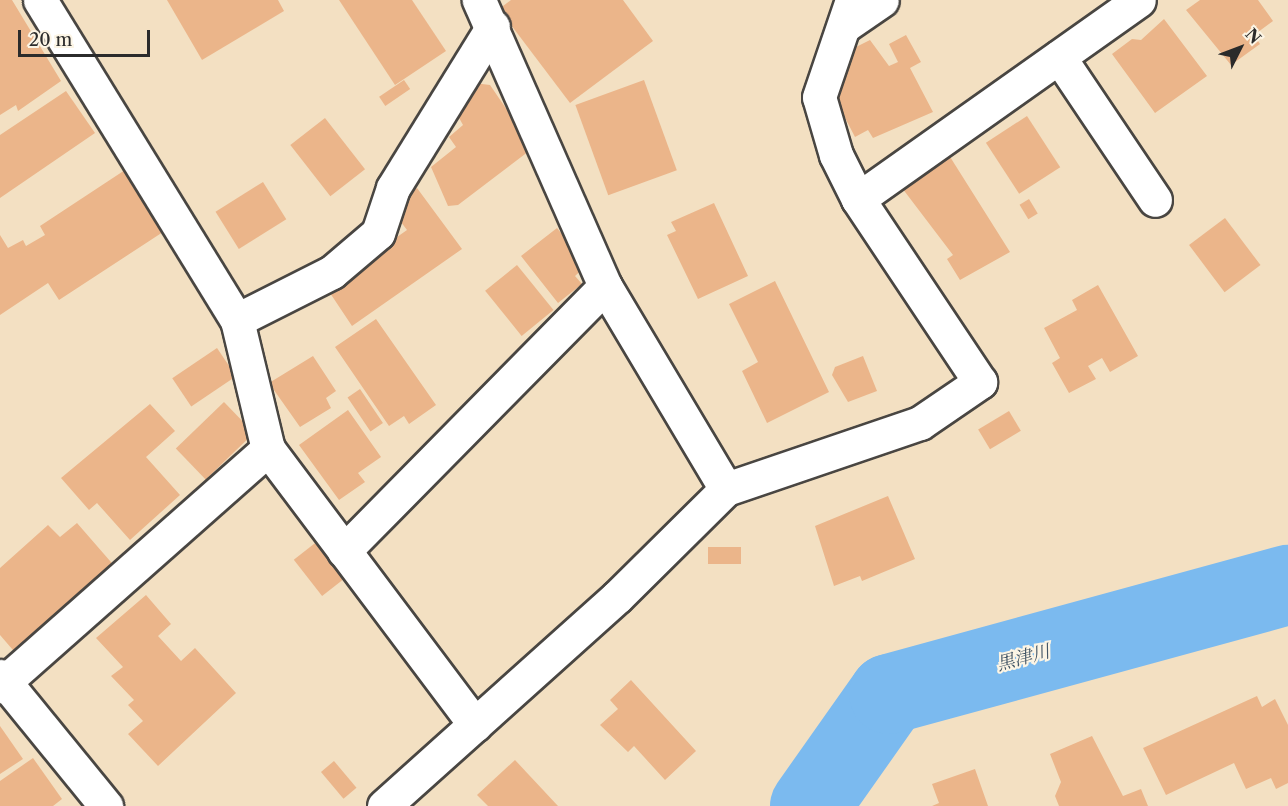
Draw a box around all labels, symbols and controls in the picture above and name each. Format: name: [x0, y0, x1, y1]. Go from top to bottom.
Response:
scale bar: [21, 18, 153, 56]
north arrow: [1210, 18, 1270, 78]
text: N: [1241, 24, 1265, 48]
text: 20 m: [29, 29, 72, 51]
water label: 黒津川: [994, 641, 1052, 675]

